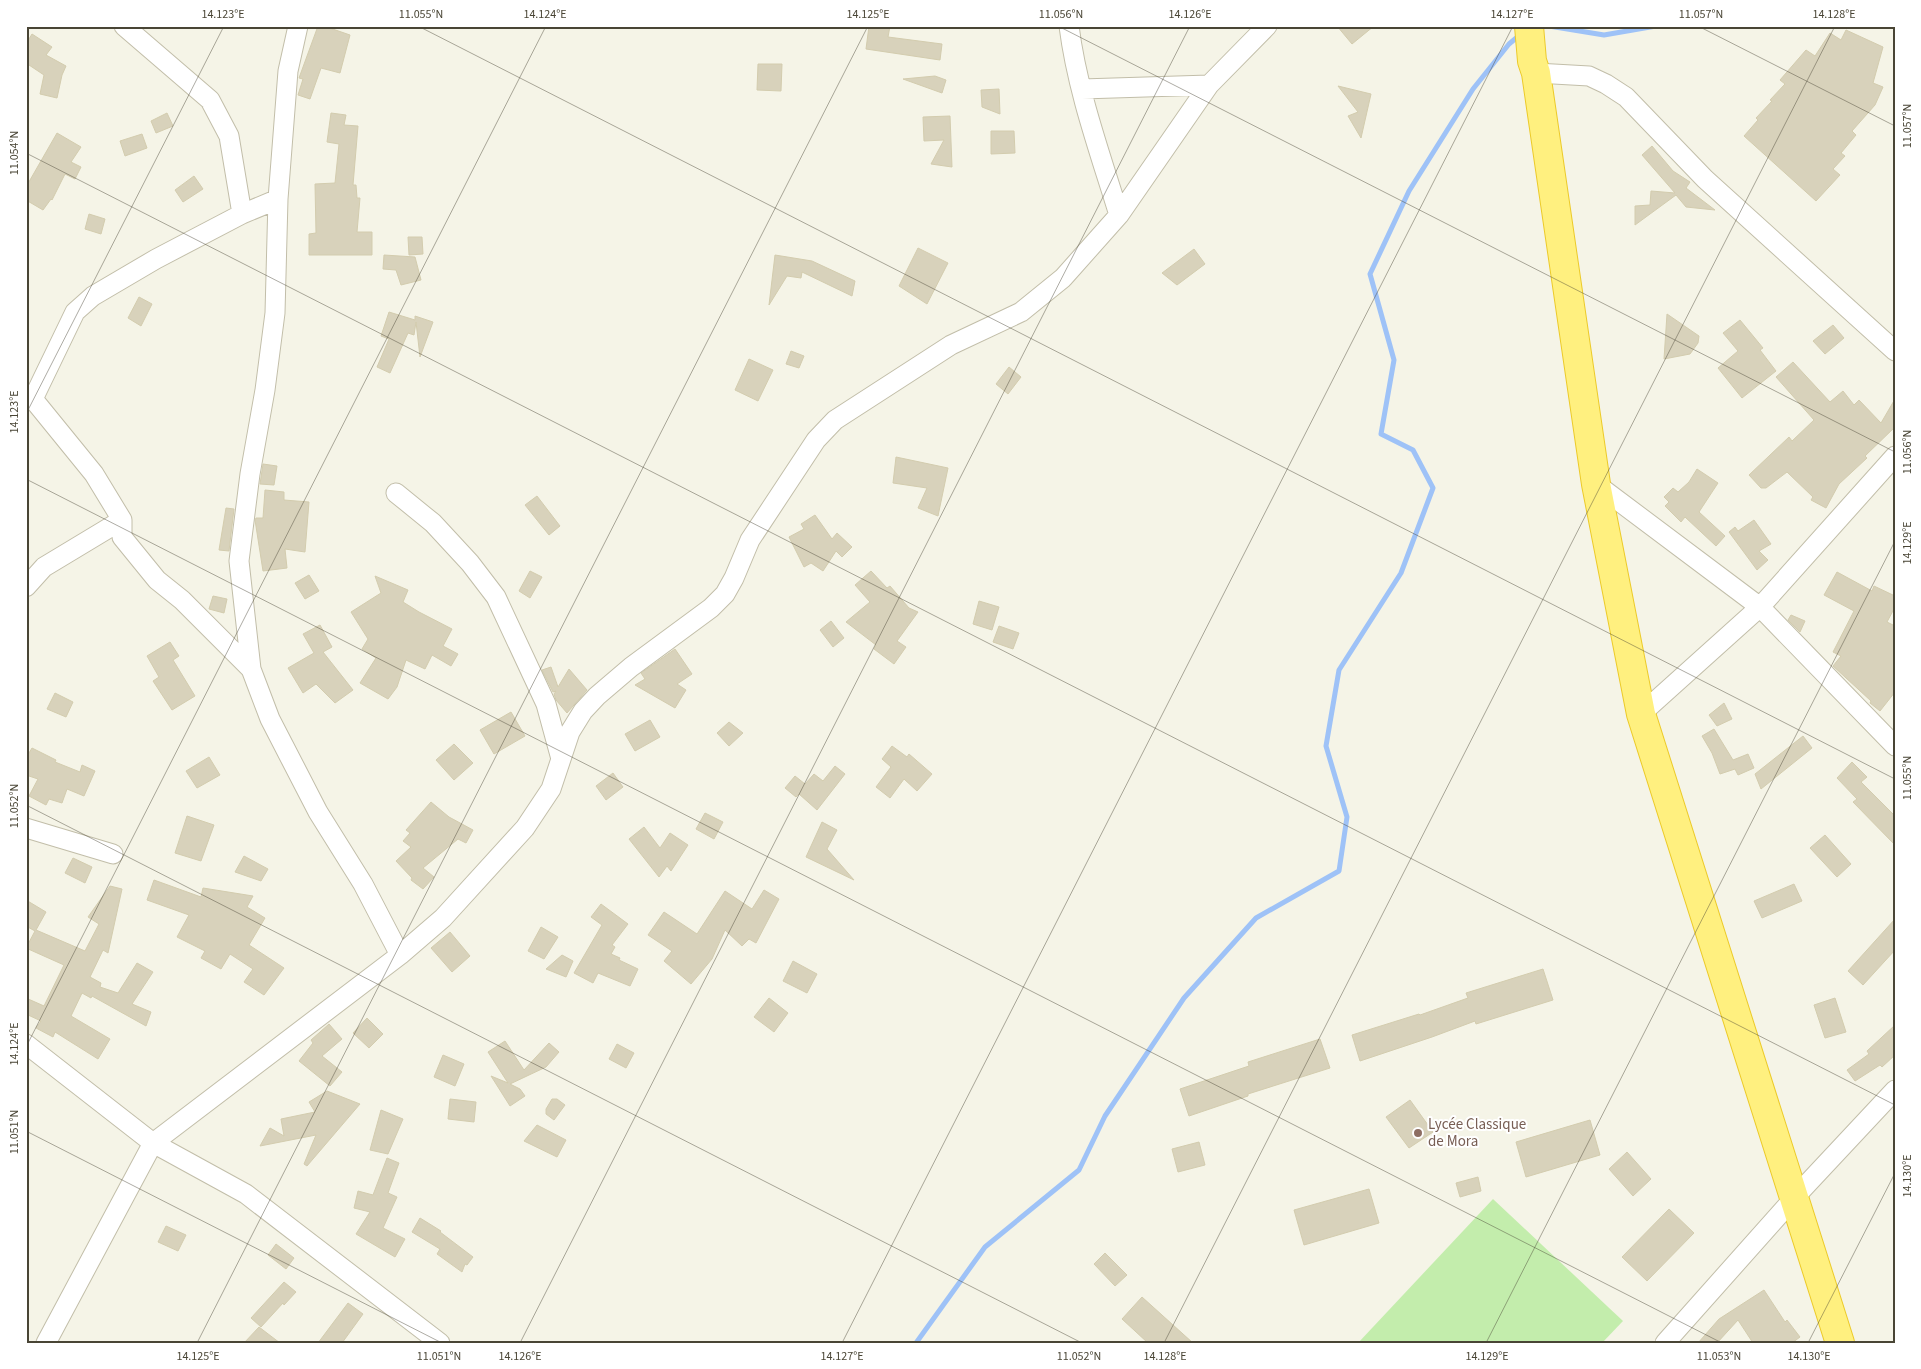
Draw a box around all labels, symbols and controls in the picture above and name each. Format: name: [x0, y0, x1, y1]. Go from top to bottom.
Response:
text: 14.123°E: [201, 6, 245, 23]
text: 11.055°N: [399, 6, 443, 23]
text: 14.124°E: [523, 6, 567, 23]
text: 14.125°E: [846, 6, 890, 23]
text: 11.056°N: [1039, 6, 1083, 23]
text: 14.126°E: [1168, 6, 1212, 23]
text: 14.127°E: [1490, 6, 1534, 23]
text: 11.057°N: [1679, 6, 1723, 23]
text: 14.128°E: [1812, 6, 1856, 23]
text: 11.057°N: [1899, 104, 1916, 148]
text: 11.054°N: [6, 131, 23, 175]
text: 14.123°E: [6, 390, 23, 434]
text: 11.056°N: [1899, 430, 1916, 474]
text: 14.129°E: [1899, 521, 1916, 565]
text: 11.055°N: [1899, 756, 1916, 800]
text: 11.052°N: [6, 784, 23, 828]
text: 14.124°E: [6, 1022, 23, 1066]
text: 11.051°N: [6, 1110, 23, 1154]
place label: Lycée Classique de Mora: [1428, 1114, 1526, 1152]
marker: Lycée Classique de Mora: [1412, 1127, 1424, 1139]
text: 14.130°E: [1899, 1154, 1916, 1198]
text: 14.125°E: [176, 1348, 220, 1365]
text: 11.051°N: [417, 1348, 461, 1365]
text: 14.126°E: [498, 1348, 542, 1365]
text: 14.127°E: [820, 1348, 864, 1365]
text: 11.052°N: [1057, 1348, 1101, 1365]
text: 14.128°E: [1143, 1348, 1187, 1365]
text: 14.129°E: [1465, 1348, 1509, 1365]
text: 11.053°N: [1697, 1348, 1741, 1365]
text: 14.130°E: [1787, 1348, 1831, 1365]

